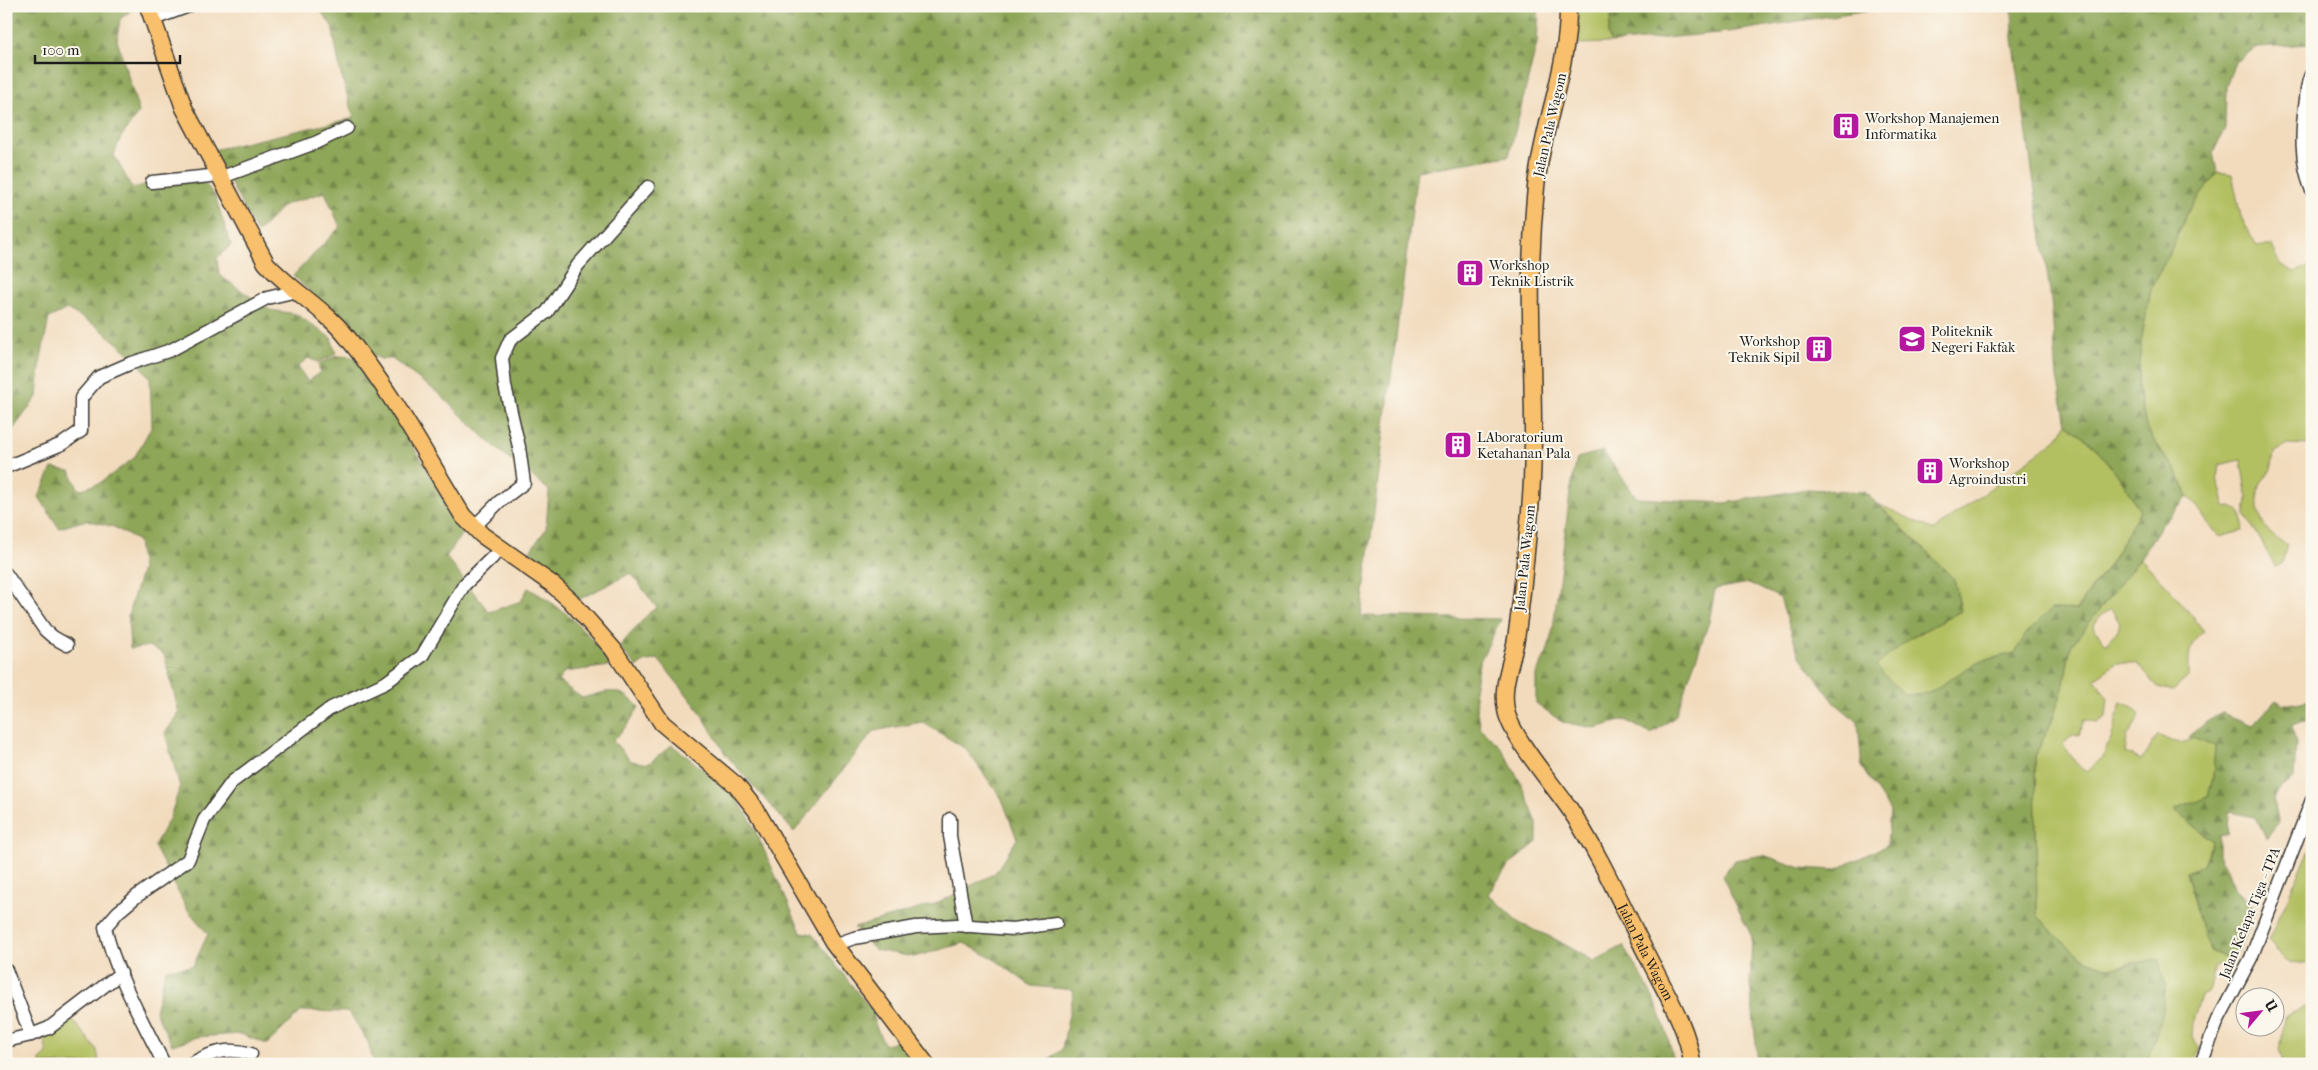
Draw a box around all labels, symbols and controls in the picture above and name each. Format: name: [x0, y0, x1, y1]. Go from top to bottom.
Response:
scale bar: [35, 32, 180, 64]
text: 100 m: [42, 41, 80, 59]
street label: Jalan Pala Wagom: [1530, 71, 1570, 180]
place label: Workshop Manajemen Informatika: [1864, 110, 1999, 143]
building icon: Workshop Manajemen Informatika: [1831, 111, 1861, 141]
place label: Workshop Teknik Listrik: [1488, 257, 1575, 290]
building icon: Workshop Teknik Listrik: [1455, 258, 1485, 288]
place label: Politeknik Negeri Fakfak: [1931, 323, 2016, 356]
school or university icon: Politeknik Negeri Fakfak: [1897, 324, 1927, 354]
place label: Workshop Teknik Sipil: [1728, 333, 1800, 366]
building icon: Workshop Teknik Sipil: [1804, 334, 1834, 364]
place label: LAboratorium Ketahanan Pala: [1477, 429, 1571, 462]
building icon: LAboratorium Ketahanan Pala: [1443, 430, 1473, 460]
place label: Workshop Agroindustri: [1948, 455, 2026, 488]
building icon: Workshop Agroindustri: [1915, 456, 1945, 486]
street label: Jalan Pala Wagom: [1511, 504, 1539, 613]
street label: Jalan Kelapa Tiga - TPA: [2215, 844, 2285, 982]
street label: Jalan Pala Wagom: [1614, 900, 1678, 1004]
north arrow: [2236, 988, 2286, 1038]
text: U: [2260, 996, 2281, 1015]

